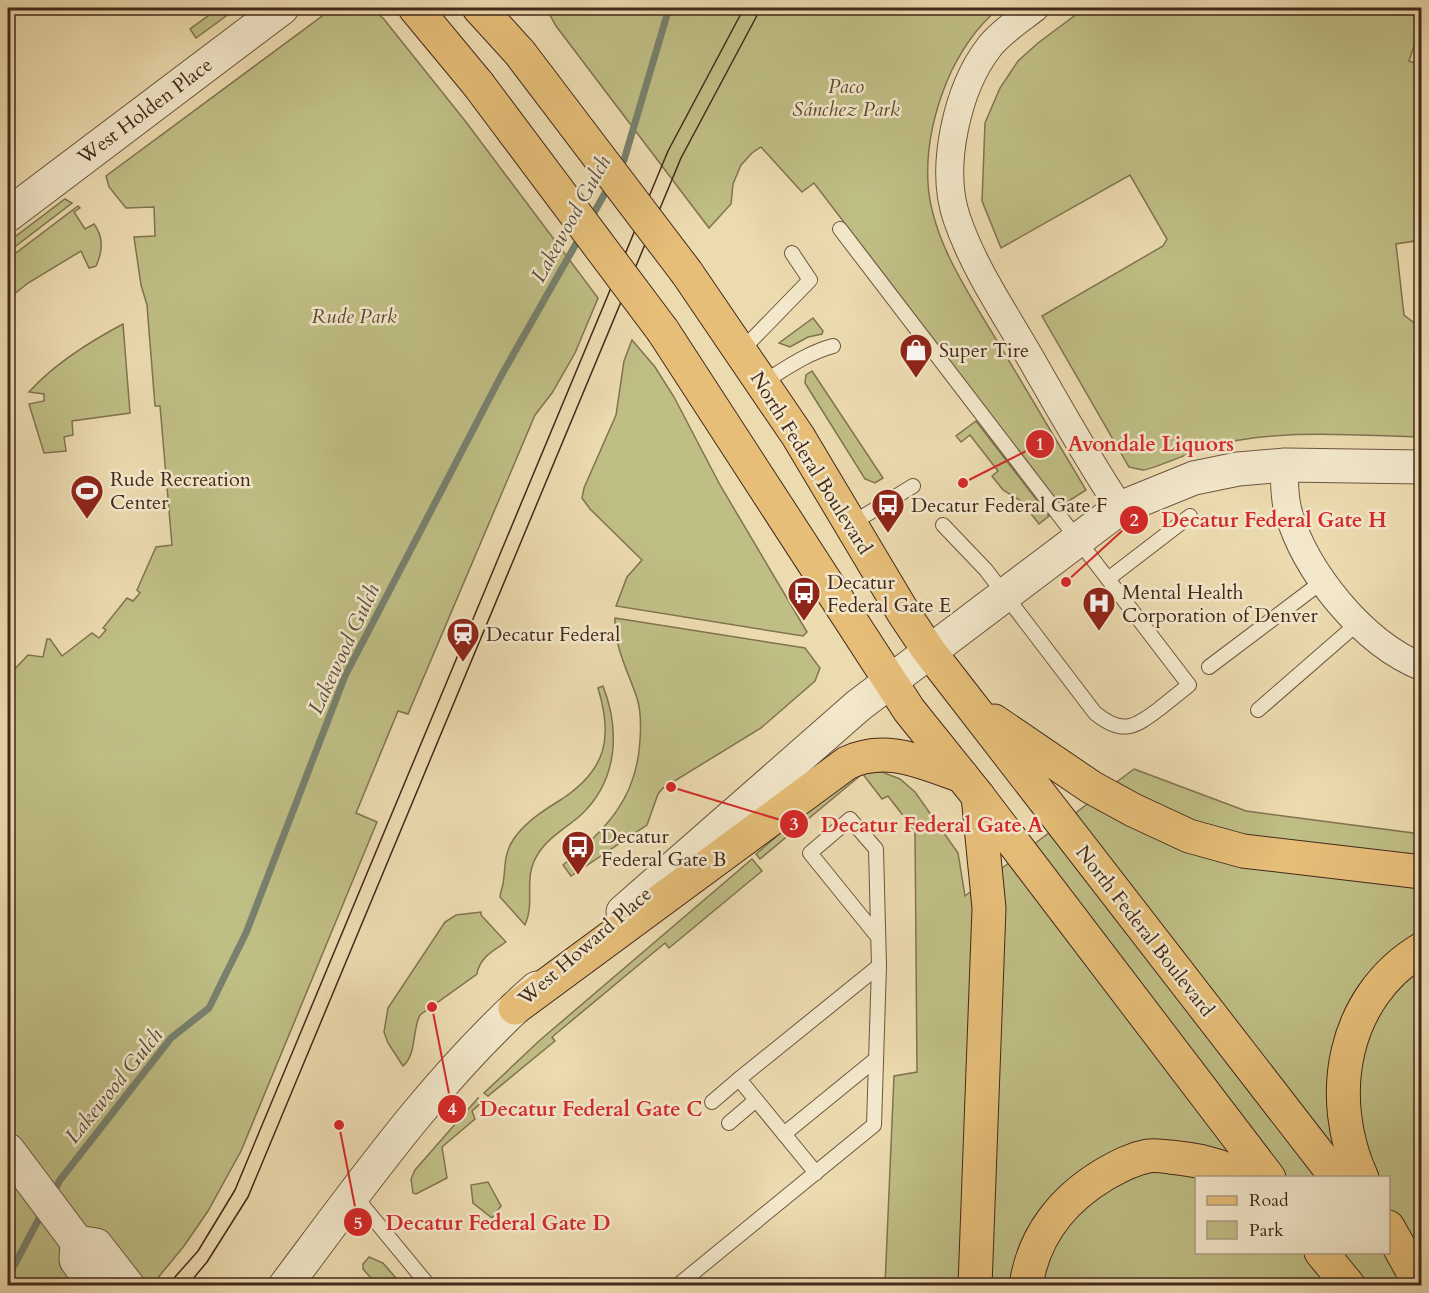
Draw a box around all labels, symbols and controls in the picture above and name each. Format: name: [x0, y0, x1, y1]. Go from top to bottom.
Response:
street label: West Holden Place: [71, 51, 218, 171]
park label: Paco Sánchez Park: [792, 73, 900, 123]
water label: Lakewood Gulch: [524, 150, 618, 288]
park label: Rude Park: [311, 303, 397, 330]
shop icon: Super Tire: [898, 332, 934, 379]
place label: Super Tire: [939, 337, 1029, 364]
street label: North Federal Boulevard: [744, 367, 878, 560]
callout: Avondale Liquors: [1025, 424, 1246, 463]
text: Avondale Liquors: [1068, 430, 1234, 459]
text: 1: [1035, 432, 1045, 457]
place label: Rude Recreation Center: [110, 466, 252, 516]
sports icon: Rude Recreation Center: [69, 473, 105, 520]
bus stop icon: Decatur Federal Gate F: [870, 487, 906, 534]
place label: Decatur Federal Gate F: [911, 492, 1107, 519]
callout: Decatur Federal Gate H: [1119, 500, 1398, 539]
text: Decatur Federal Gate H: [1161, 506, 1387, 535]
text: 2: [1129, 508, 1139, 533]
place label: Decatur Federal Gate E: [827, 569, 951, 619]
bus stop icon: Decatur Federal Gate E: [786, 575, 822, 622]
water label: Lakewood Gulch: [301, 579, 387, 719]
place label: Mental Health Corporation of Denver: [1122, 579, 1318, 629]
hospital icon: Mental Health Corporation of Denver: [1081, 585, 1117, 632]
station icon: Decatur Federal: [445, 616, 481, 663]
place label: Decatur Federal: [486, 621, 620, 648]
callout: Decatur Federal Gate A: [779, 805, 1055, 844]
text: Decatur Federal Gate A: [821, 811, 1043, 840]
text: 3: [789, 812, 799, 837]
place label: Decatur Federal Gate B: [601, 823, 726, 873]
bus stop icon: Decatur Federal Gate B: [560, 829, 596, 876]
street label: North Federal Boulevard: [1070, 840, 1221, 1023]
street label: West Howard Place: [512, 880, 658, 1012]
water label: Lakewood Gulch: [58, 1022, 170, 1150]
callout: Decatur Federal Gate C: [437, 1089, 714, 1128]
text: Decatur Federal Gate C: [479, 1095, 703, 1124]
text: 4: [447, 1097, 457, 1122]
legend: [1195, 1176, 1390, 1254]
text: Road: [1249, 1188, 1289, 1213]
callout: Decatur Federal Gate D: [343, 1203, 622, 1242]
text: Decatur Federal Gate D: [386, 1209, 610, 1238]
text: 5: [353, 1211, 363, 1236]
text: Park: [1249, 1218, 1284, 1243]

